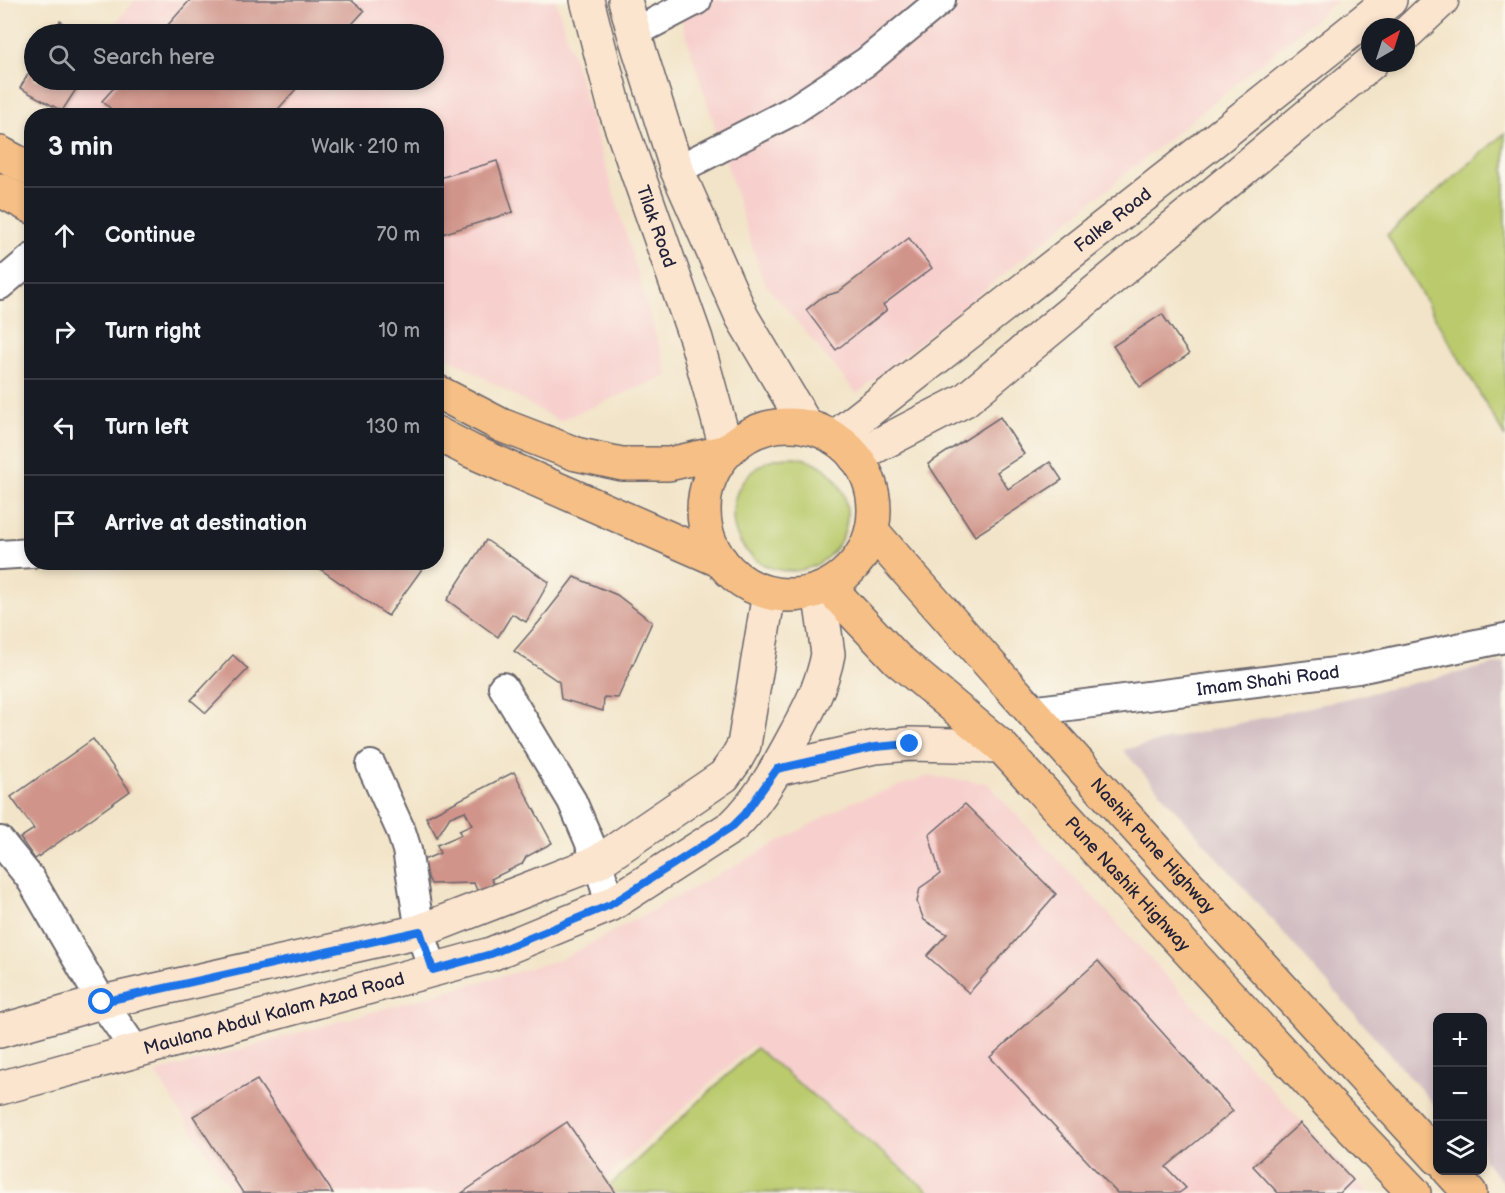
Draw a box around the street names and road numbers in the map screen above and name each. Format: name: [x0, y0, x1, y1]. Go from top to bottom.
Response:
street label: Tilak Road: [632, 183, 680, 270]
street label: Falke Road: [1070, 184, 1156, 257]
street label: Imam Shahi Road: [1195, 661, 1341, 701]
street label: Nashik Pune Highway: [1086, 774, 1220, 919]
street label: Pune Nashik Highway: [1060, 813, 1195, 957]
street label: Maulana Abdul Kalam Azad Road: [141, 968, 407, 1059]

